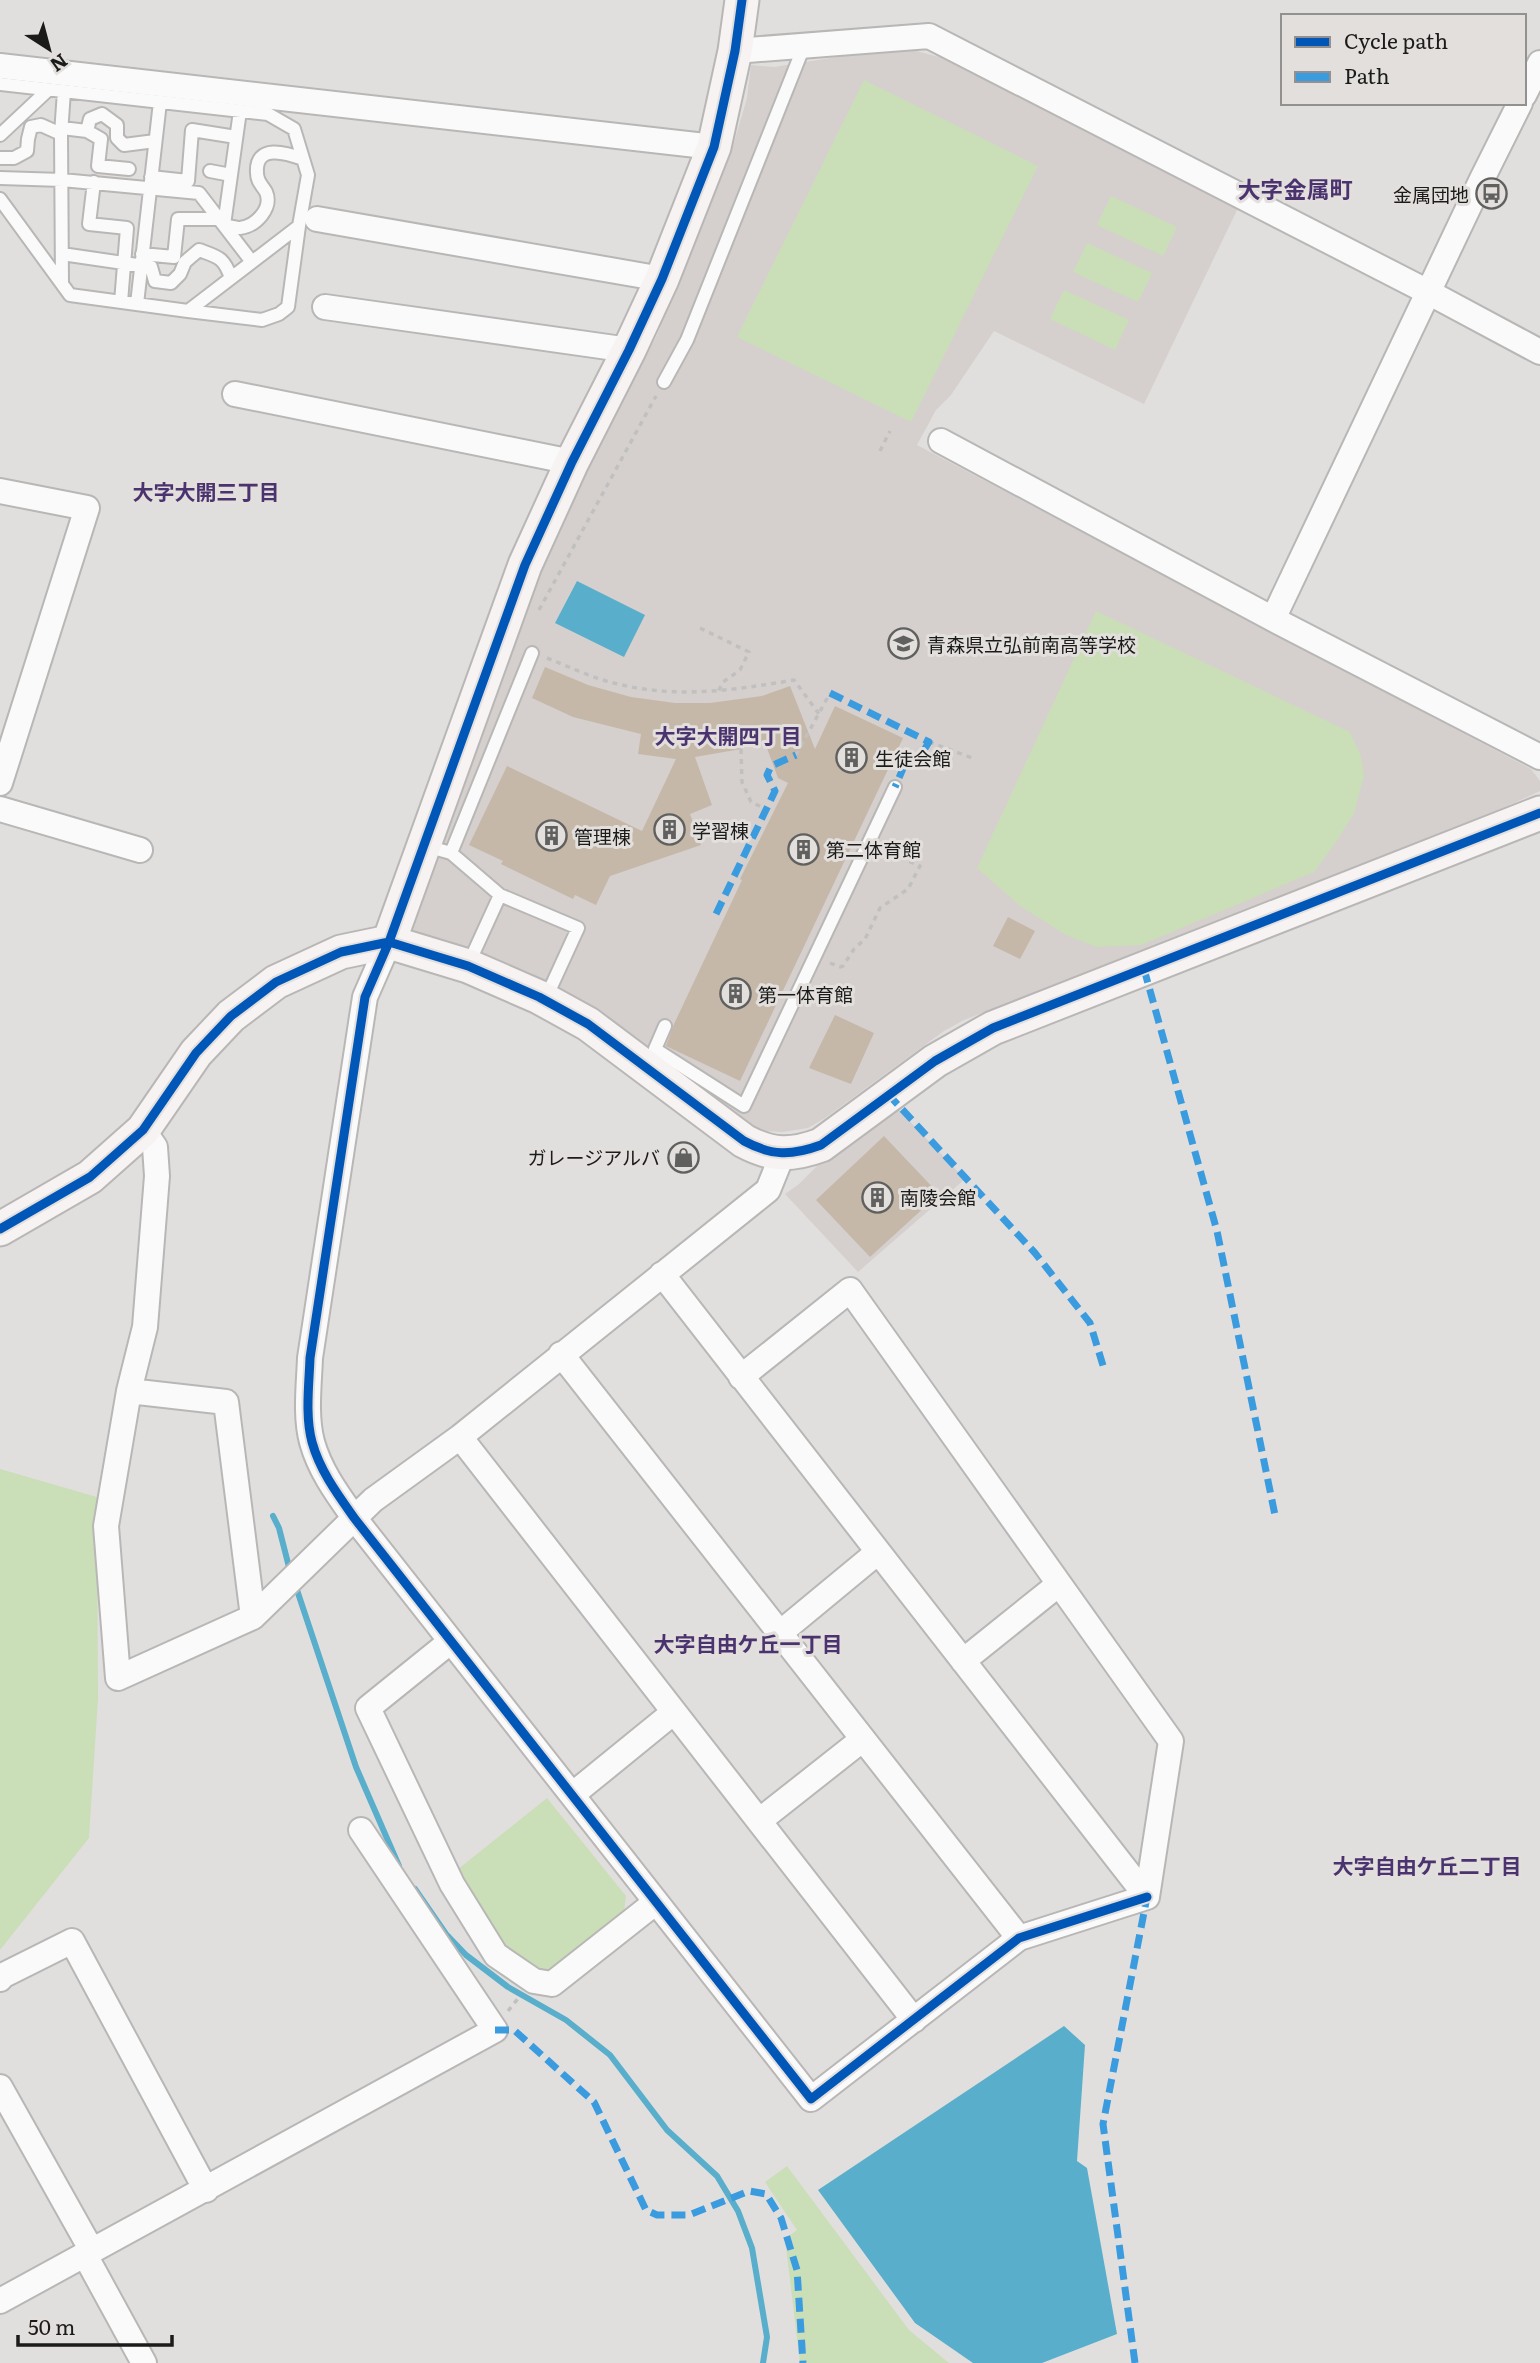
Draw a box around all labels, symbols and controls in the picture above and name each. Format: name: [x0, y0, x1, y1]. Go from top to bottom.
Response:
north arrow: [14, 14, 84, 84]
legend: [1281, 14, 1526, 105]
text: Cycle path: [1344, 24, 1448, 55]
text: N: [45, 48, 74, 80]
text: Path: [1344, 59, 1390, 90]
district label: 大字金属町: [1238, 171, 1353, 205]
bus stop icon: 金属団地: [1475, 177, 1509, 211]
place label: 金属団地: [1393, 180, 1469, 208]
district label: 大字大開三丁目: [133, 475, 280, 506]
school or university icon: 青森県立弘前南高等学校: [887, 627, 921, 661]
place label: 青森県立弘前南高等学校: [927, 630, 1136, 658]
district label: 大字大開四丁目: [655, 719, 802, 750]
building icon: 生徒会館: [835, 741, 869, 775]
place label: 生徒会館: [875, 744, 951, 772]
building icon: 学習棟: [652, 813, 686, 847]
place label: 学習棟: [692, 816, 749, 844]
building icon: 管理棟: [534, 819, 568, 853]
place label: 管理棟: [574, 822, 631, 850]
building icon: 第二体育館: [786, 832, 820, 866]
place label: 第二体育館: [826, 835, 921, 863]
building icon: 第一体育館: [718, 977, 752, 1011]
place label: 第一体育館: [758, 980, 853, 1008]
shop icon: ガレージアルバ: [666, 1140, 700, 1174]
place label: ガレージアルバ: [528, 1143, 660, 1171]
building icon: 南陵会館: [860, 1180, 894, 1214]
place label: 南陵会館: [900, 1183, 976, 1211]
district label: 大字自由ケ丘一丁目: [654, 1627, 843, 1658]
district label: 大字自由ケ丘二丁目: [1333, 1849, 1522, 1880]
scale bar: [18, 2304, 172, 2348]
text: 50 m: [28, 2310, 75, 2341]

